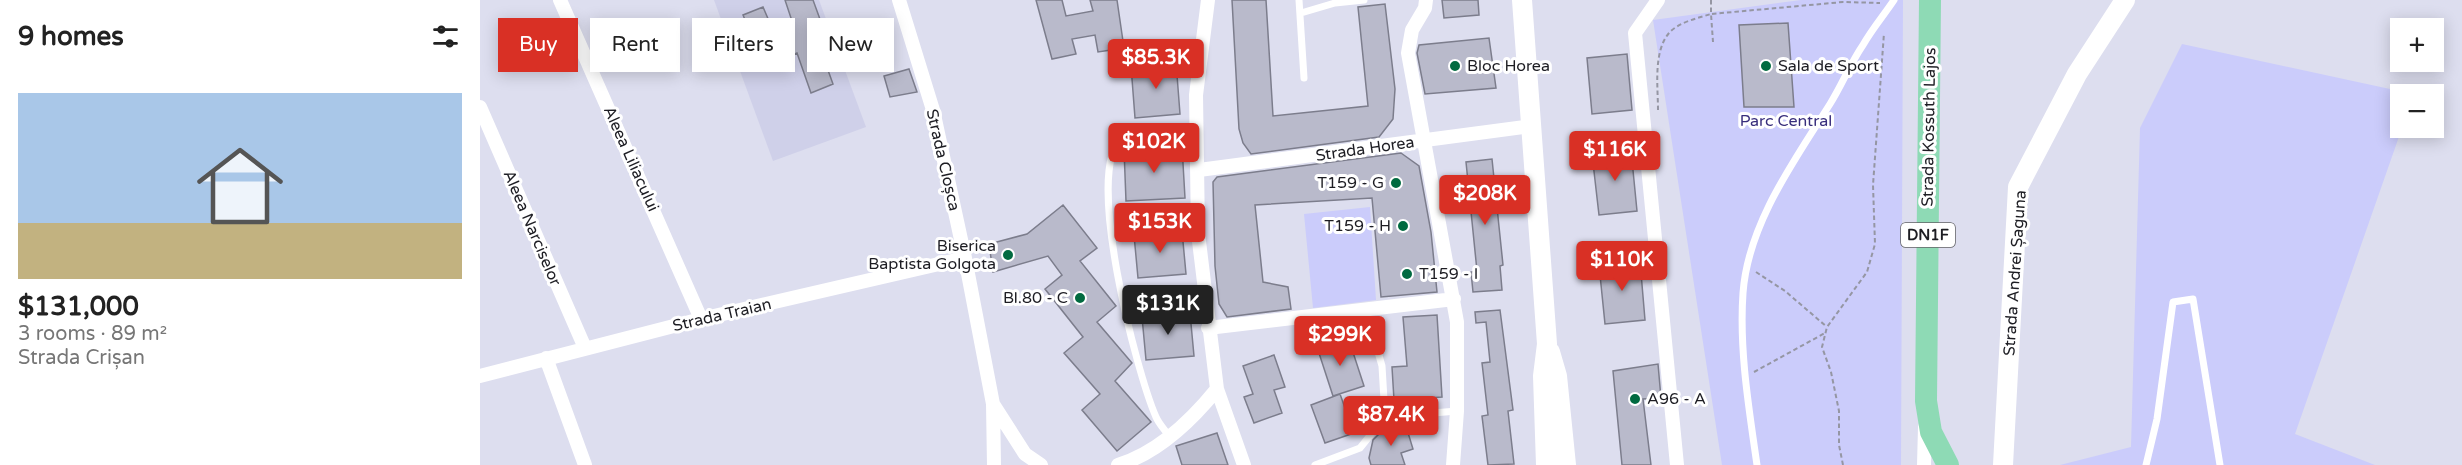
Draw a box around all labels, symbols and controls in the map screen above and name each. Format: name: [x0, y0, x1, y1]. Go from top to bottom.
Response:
chip: Buy: [498, 18, 578, 72]
chip: Rent: [590, 18, 680, 72]
chip: Filters: [692, 18, 795, 72]
chip: New: [807, 18, 894, 72]
map controls: [2390, 18, 2444, 138]
button: +: [2390, 18, 2444, 72]
icon: filters: [429, 20, 462, 53]
text: 9 homes: [18, 21, 124, 52]
pin: $85.3K: [1107, 39, 1205, 90]
text: $85.3K: [1122, 46, 1190, 70]
street label: Strada Kossuth Lajos: [1918, 47, 1940, 207]
place label: Bloc Horea: [1467, 56, 1550, 76]
place label: Sala de Sport: [1778, 56, 1879, 76]
marker: Bloc Horea: [1448, 59, 1462, 73]
marker: Sala de Sport: [1759, 59, 1773, 73]
button: −: [2390, 84, 2444, 138]
street label: Aleea Liliacului: [599, 103, 663, 215]
street label: Strada Cloșca: [922, 107, 964, 213]
park label: Parc Central: [1740, 111, 1832, 131]
pin: $102K: [1112, 123, 1196, 174]
text: $102K: [1122, 130, 1186, 154]
pin: $116K: [1573, 131, 1657, 182]
icon: home: [186, 132, 294, 240]
street label: Strada Horea: [1314, 132, 1416, 166]
text: $116K: [1583, 138, 1647, 162]
street label: Aleea Narciselor: [499, 167, 566, 290]
place label: T159 - G: [1317, 173, 1384, 193]
pin: $208K: [1443, 175, 1527, 226]
marker: T159 - G: [1389, 176, 1403, 190]
text: $208K: [1453, 182, 1517, 206]
street label: Strada Andrei Șaguna: [1999, 189, 2031, 357]
pin: $153K: [1118, 203, 1202, 254]
text: $153K: [1128, 210, 1192, 234]
place label: T159 - H: [1324, 216, 1391, 236]
marker: T159 - H: [1396, 219, 1410, 233]
road number: DN1F: [1901, 223, 1955, 247]
place label: Biserica Baptista Golgota: [868, 236, 996, 274]
pin: $110K: [1580, 241, 1664, 292]
marker: Biserica Baptista Golgota: [1001, 248, 1015, 262]
text: $110K: [1590, 248, 1654, 272]
place label: T159 - I: [1419, 264, 1478, 284]
marker: T159 - I: [1400, 267, 1414, 281]
pin: $131K: [1126, 285, 1210, 336]
place label: Bl.80 - C: [1003, 288, 1068, 308]
text: $131,000: [18, 291, 139, 322]
marker: Bl.80 - C: [1073, 291, 1087, 305]
text: $131K: [1136, 292, 1200, 316]
street label: Strada Traian: [671, 294, 773, 336]
pin: $299K: [1298, 316, 1382, 367]
text: 3 rooms · 89 m²: [18, 322, 167, 346]
text: $299K: [1308, 323, 1372, 347]
text: Strada Crișan: [18, 346, 145, 370]
place label: A96 - A: [1647, 389, 1706, 409]
marker: A96 - A: [1628, 392, 1642, 406]
pin: $87.4K: [1342, 396, 1440, 447]
text: $87.4K: [1357, 403, 1425, 427]

